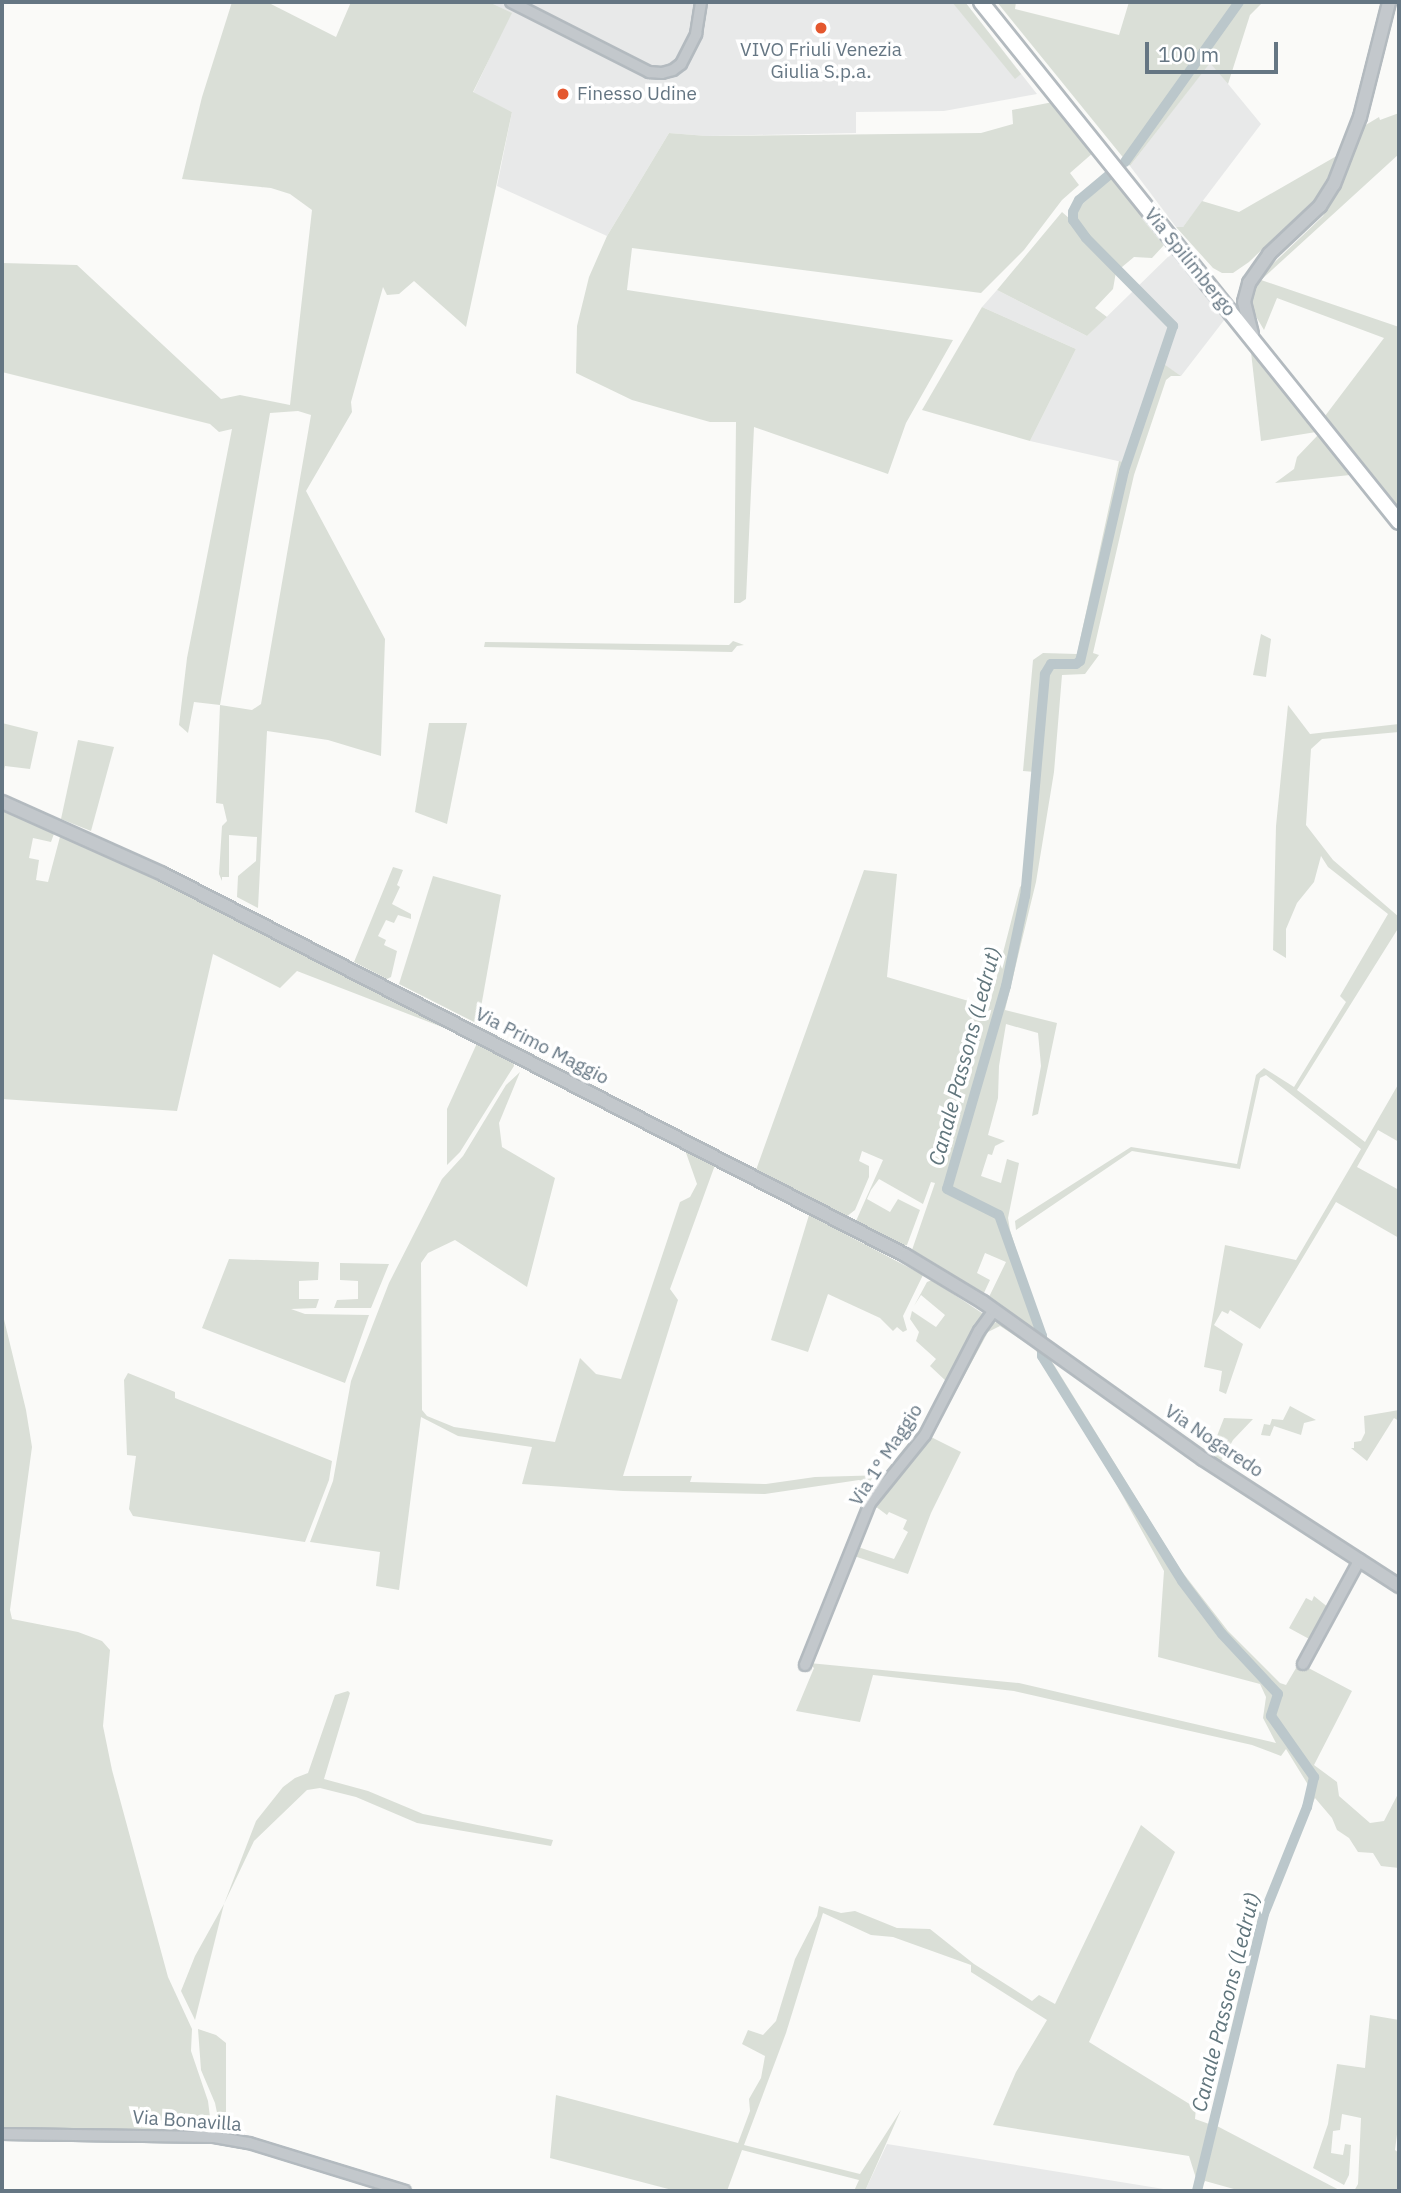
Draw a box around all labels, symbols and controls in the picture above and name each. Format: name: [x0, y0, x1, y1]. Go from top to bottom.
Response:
marker: VIVO Friuli Venezia Giulia S.p.a.: [813, 20, 829, 36]
scale bar: [1149, 28, 1282, 72]
place label: VIVO Friuli Venezia Giulia S.p.a.: [740, 39, 902, 83]
text: 100 m: [1158, 40, 1219, 68]
place label: Finesso Udine: [577, 83, 697, 105]
marker: Finesso Udine: [555, 86, 571, 102]
street label: Via Spilimbergo: [1139, 203, 1241, 321]
water label: Canale Passons (Ledrut): [923, 944, 1005, 1168]
street label: Via Primo Maggio: [471, 1003, 613, 1089]
street label: Via 1° Maggio: [845, 1400, 927, 1510]
street label: Via Nogaredo: [1160, 1400, 1268, 1482]
water label: Canale Passons (Ledrut): [1186, 1890, 1264, 2114]
street label: Via Bonavilla: [132, 2106, 242, 2136]

